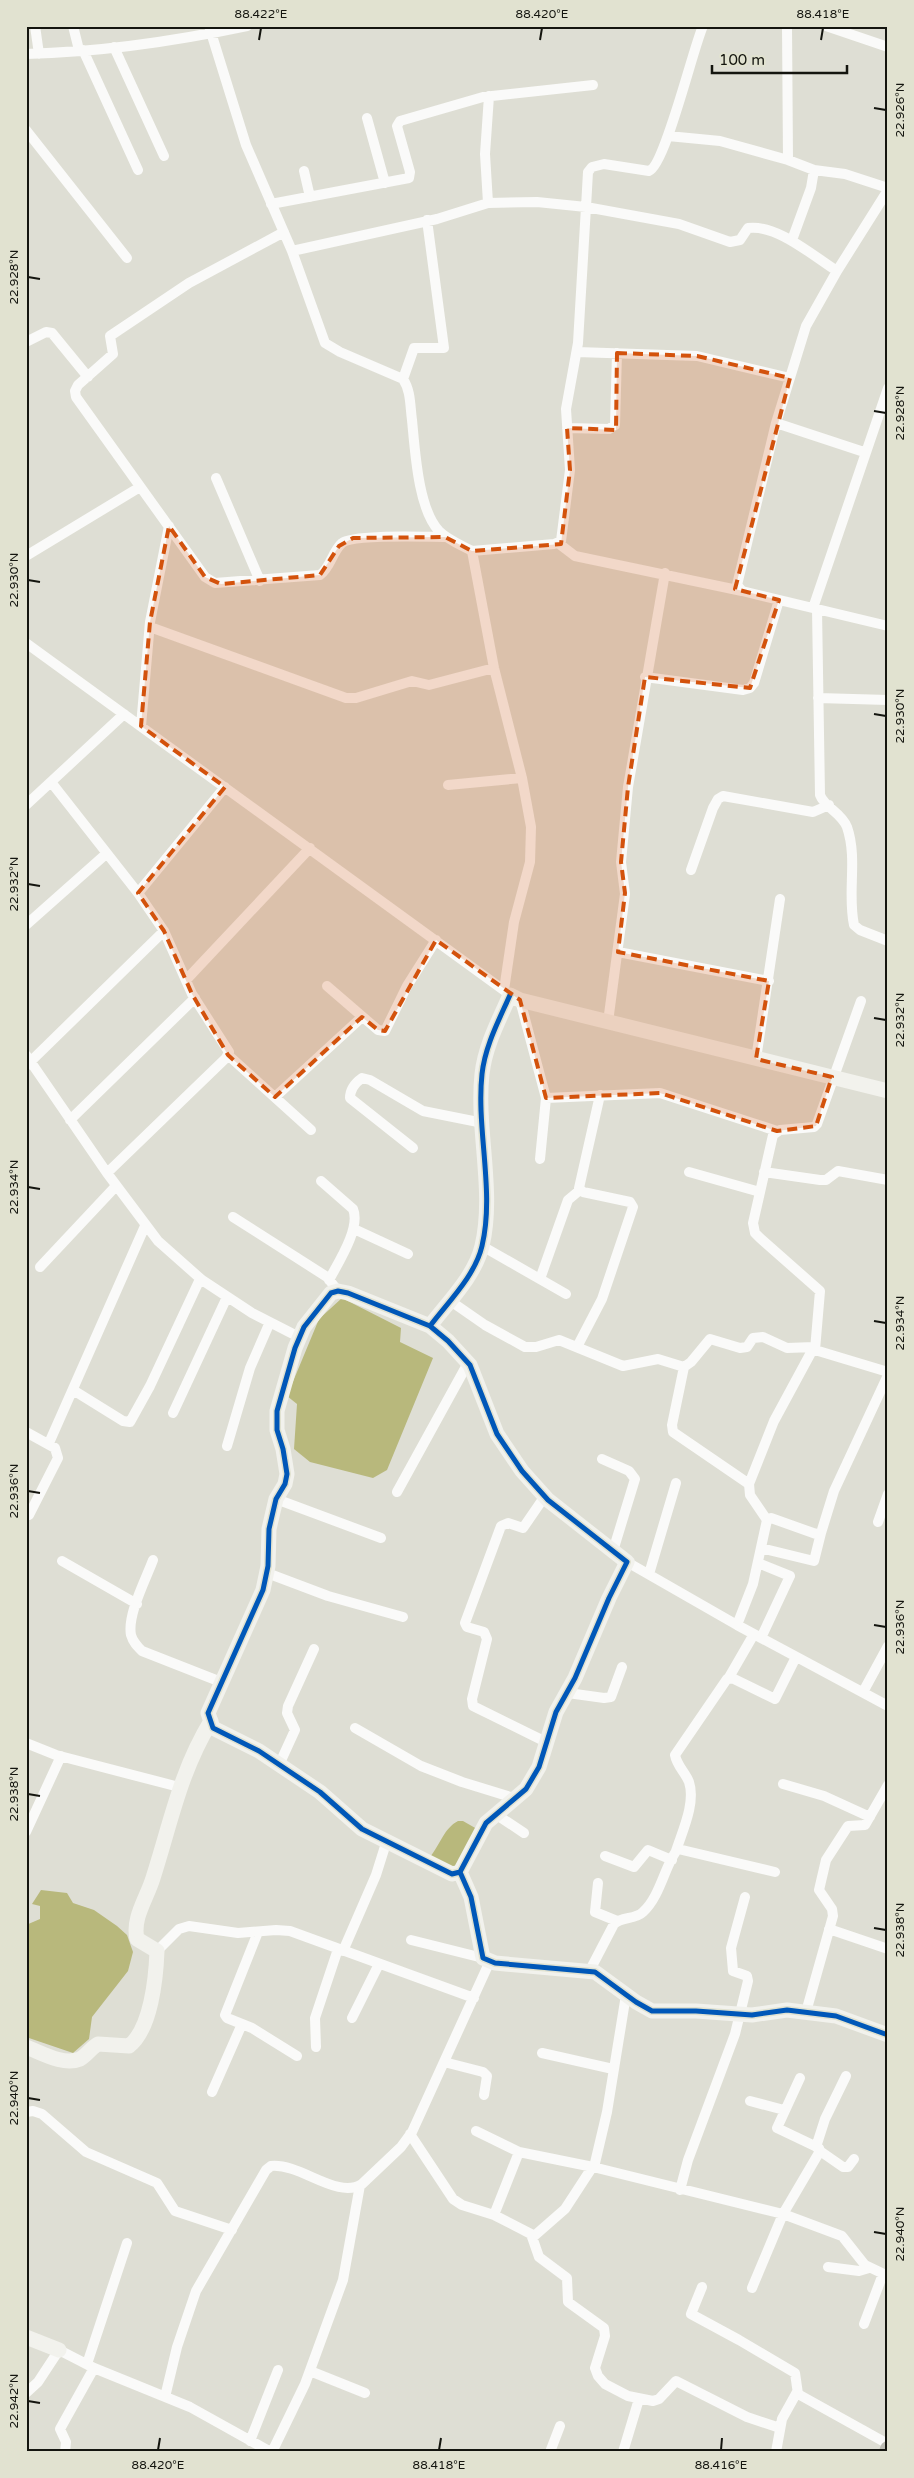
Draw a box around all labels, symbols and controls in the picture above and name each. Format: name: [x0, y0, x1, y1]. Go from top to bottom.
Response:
text: 88.422°E: [235, 7, 288, 21]
text: 88.420°E: [516, 7, 569, 21]
text: 88.418°E: [797, 7, 850, 21]
scale bar: [712, 42, 846, 74]
text: 100 m: [719, 51, 765, 69]
text: 22.926°N: [893, 83, 907, 137]
text: 22.928°N: [7, 250, 21, 304]
text: 22.928°N: [893, 386, 907, 440]
text: 22.930°N: [7, 553, 21, 607]
text: 22.930°N: [893, 689, 907, 743]
text: 22.932°N: [7, 857, 21, 911]
text: 22.932°N: [893, 993, 907, 1047]
text: 22.934°N: [7, 1160, 21, 1214]
text: 22.934°N: [893, 1296, 907, 1350]
text: 22.936°N: [7, 1464, 21, 1518]
text: 22.936°N: [893, 1600, 907, 1654]
text: 22.938°N: [7, 1767, 21, 1821]
text: 22.938°N: [893, 1903, 907, 1957]
text: 22.940°N: [7, 2071, 21, 2125]
text: 22.940°N: [893, 2207, 907, 2261]
text: 22.942°N: [7, 2374, 21, 2428]
text: 88.420°E: [132, 2458, 185, 2472]
text: 88.418°E: [413, 2458, 466, 2472]
text: 88.416°E: [695, 2458, 748, 2472]

